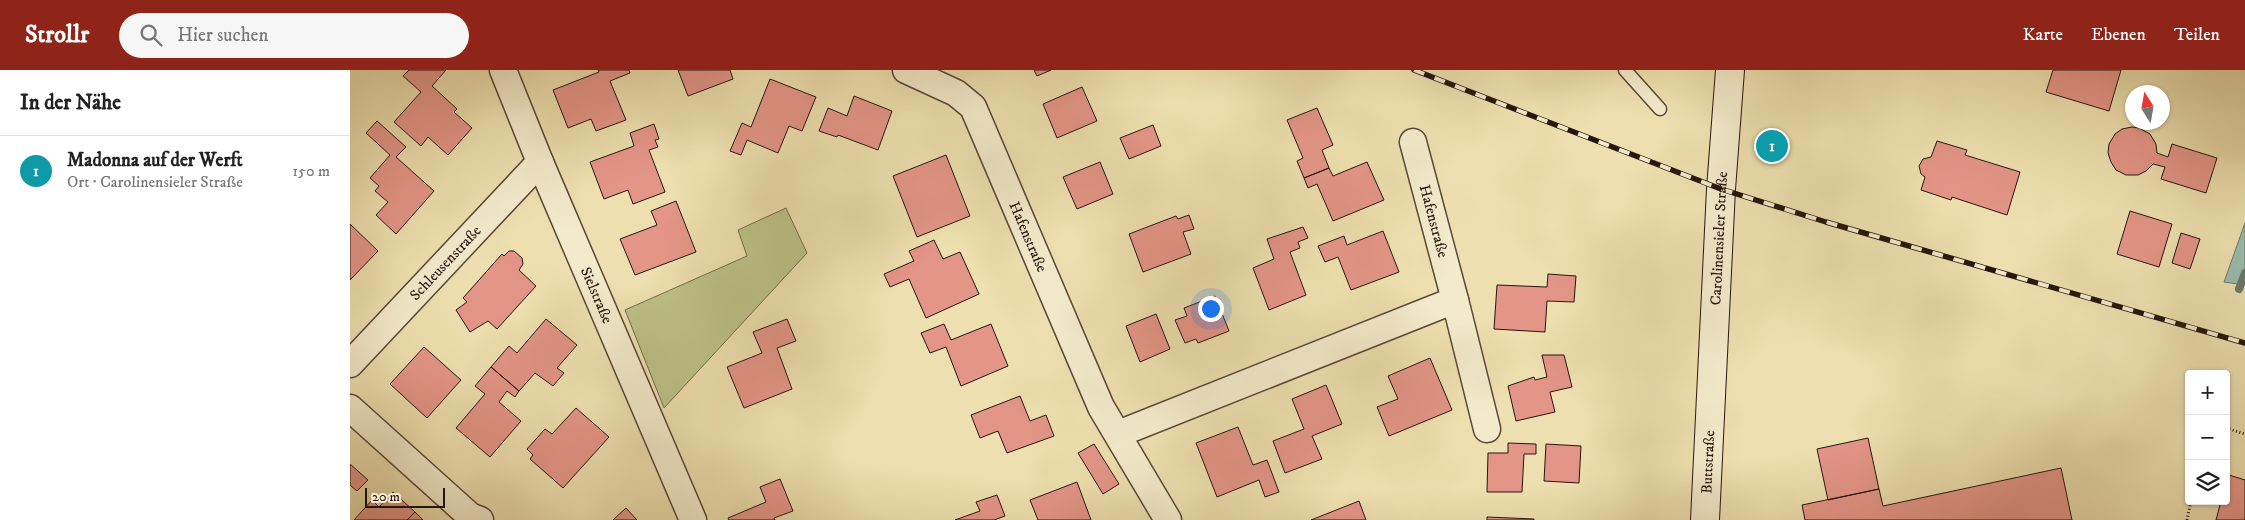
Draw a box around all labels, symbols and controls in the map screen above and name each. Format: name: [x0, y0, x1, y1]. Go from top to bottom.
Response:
search box: [119, 13, 469, 58]
text: Strollr: [25, 20, 89, 50]
icon: search: [137, 21, 165, 49]
text: Hier suchen: [177, 24, 268, 47]
text: Karte: [2023, 24, 2063, 46]
text: Ebenen: [2091, 24, 2146, 46]
text: Teilen: [2174, 24, 2220, 46]
north arrow: [2125, 85, 2170, 130]
text: In der Nähe: [20, 90, 121, 116]
pin: 1: [1756, 127, 1788, 165]
text: Madonna auf der Werft: [67, 149, 243, 172]
text: 1: [33, 161, 39, 181]
text: 150 m: [292, 161, 330, 181]
street label: Carolinensieler Straße: [1706, 171, 1732, 306]
text: Ort · Carolinensieler Straße: [67, 172, 243, 192]
street label: Hafenstraße: [1415, 183, 1452, 260]
street label: Hafenstraße: [1004, 199, 1051, 275]
street label: Schleusenstraße: [406, 222, 486, 305]
street label: Sielstraße: [576, 264, 617, 327]
your location: [1198, 296, 1224, 322]
map controls: [2185, 370, 2230, 505]
button: +: [2185, 370, 2230, 415]
button: −: [2185, 415, 2230, 460]
street label: Buttstraße: [1697, 430, 1719, 494]
button: layers: [2185, 460, 2230, 505]
scale bar: [365, 485, 445, 508]
text: 20 m: [372, 488, 400, 506]

